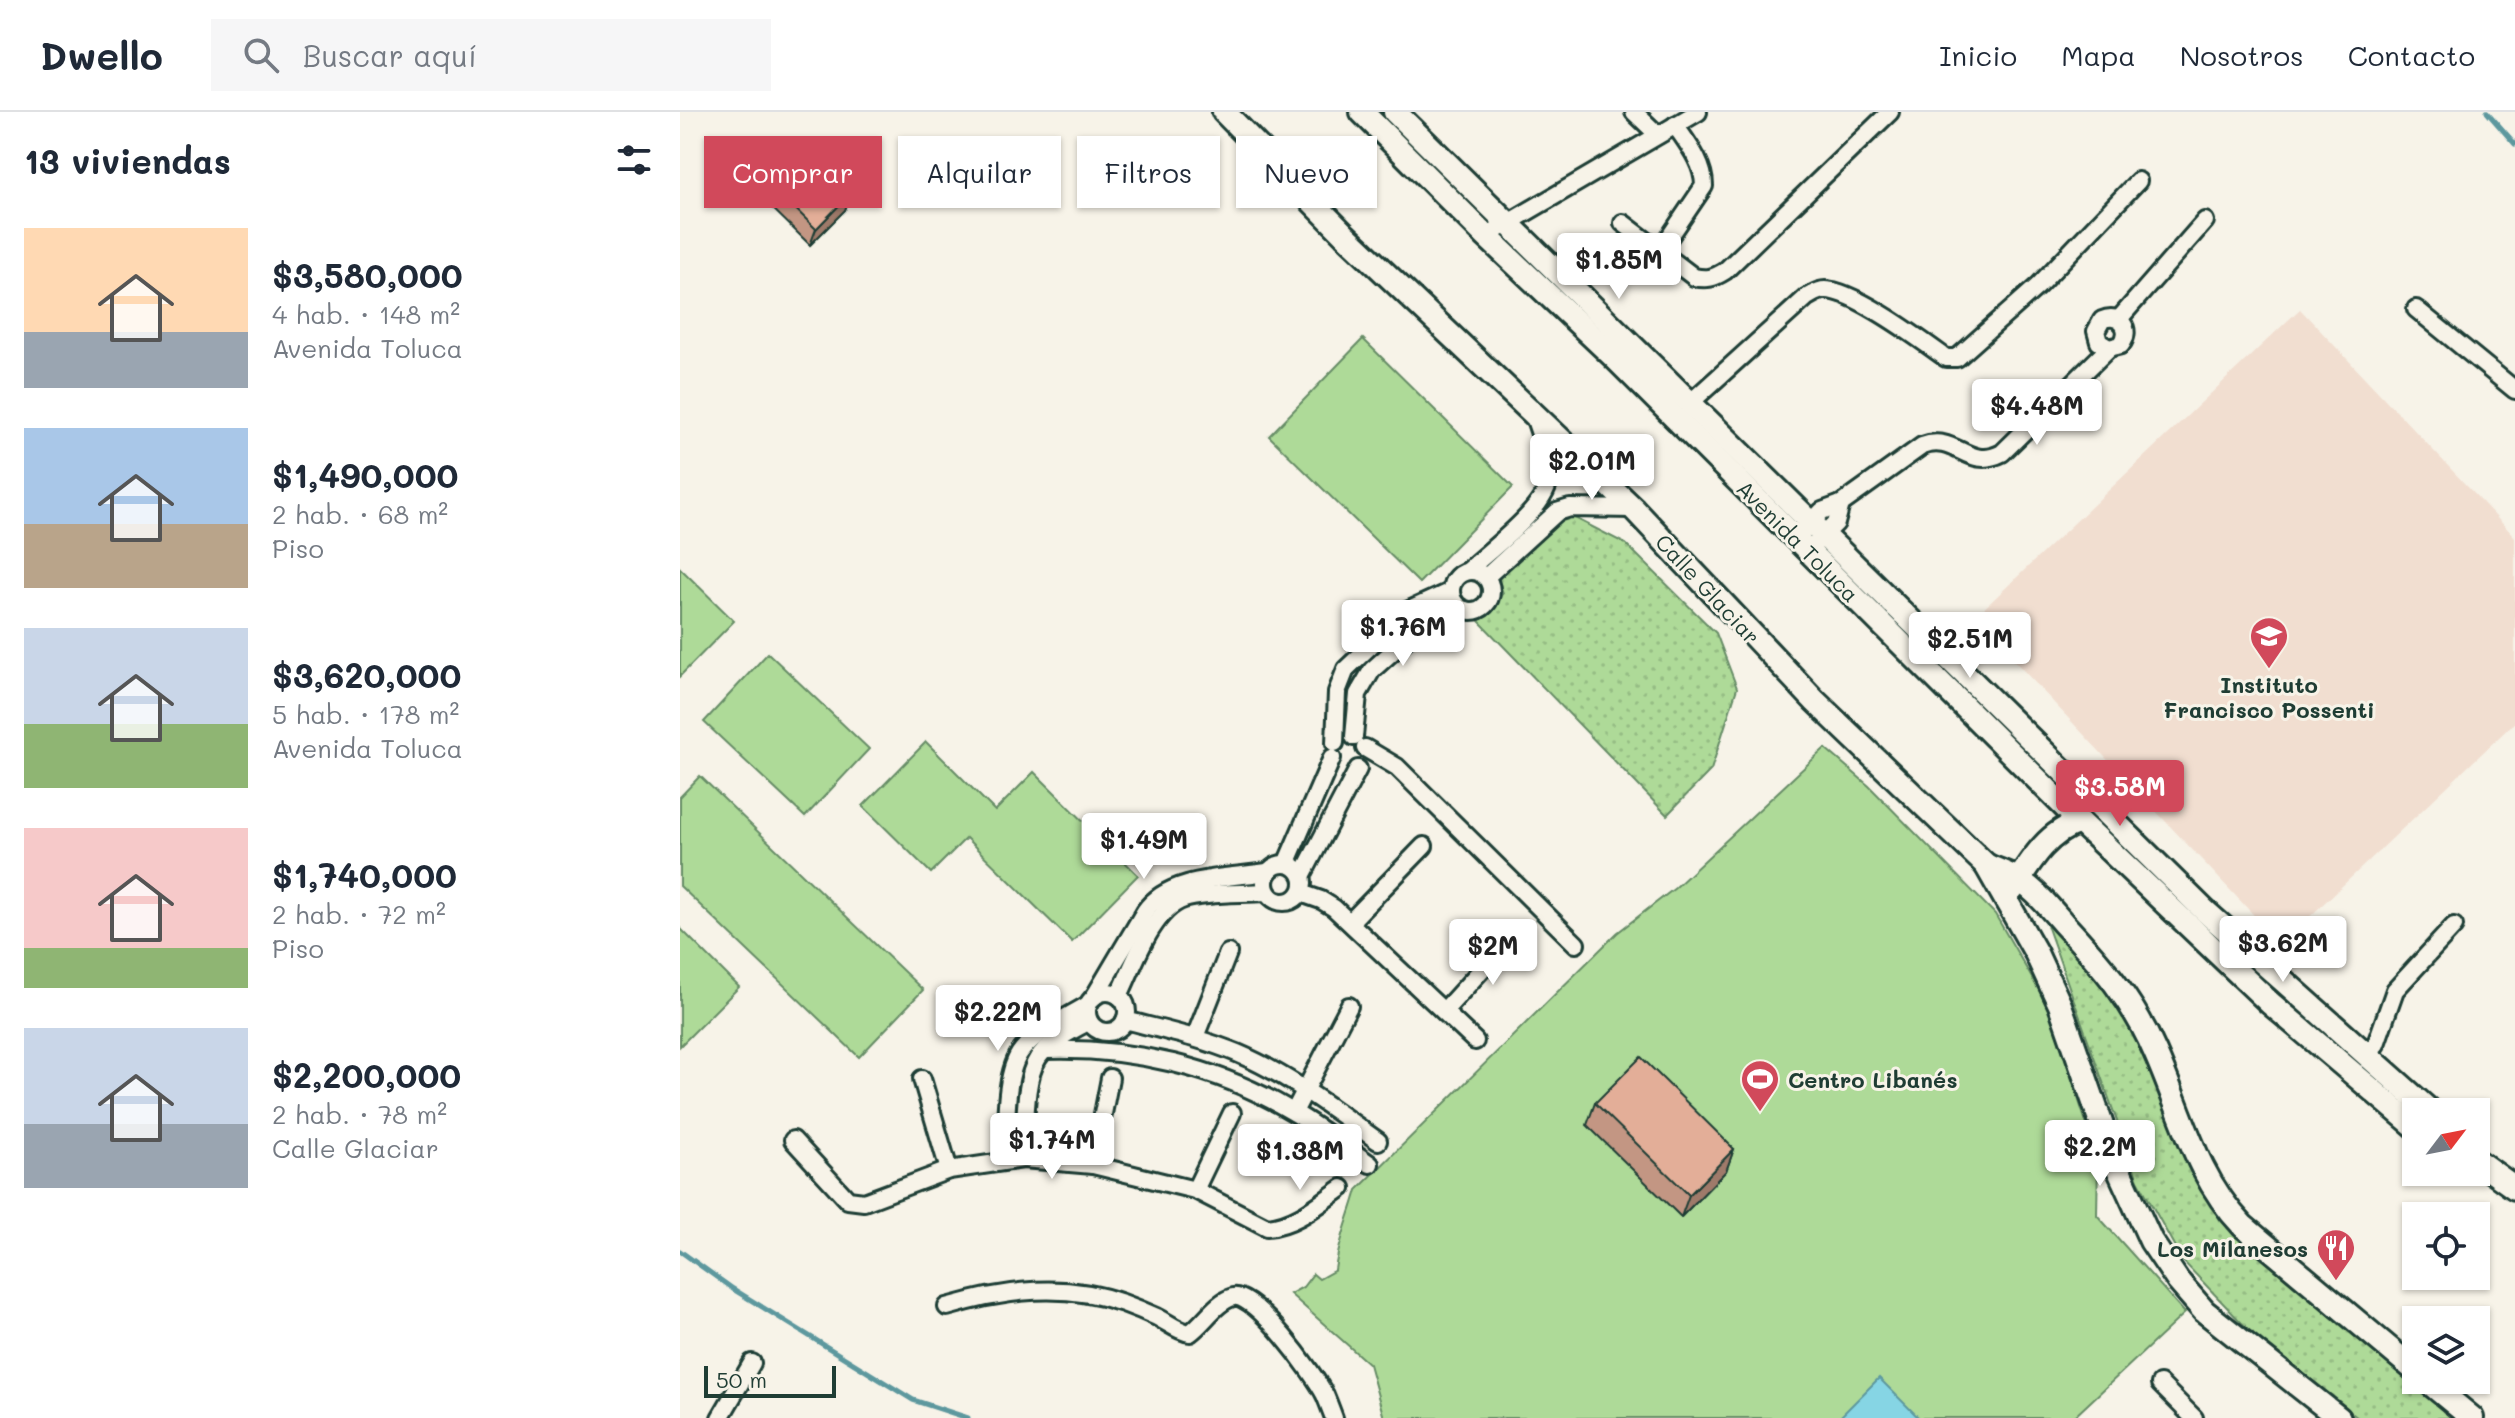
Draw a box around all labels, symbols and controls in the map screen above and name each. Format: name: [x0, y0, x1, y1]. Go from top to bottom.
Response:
search box: [211, 19, 771, 91]
text: Dwello: [40, 30, 163, 80]
icon: search: [239, 33, 283, 77]
text: Buscar aquí: [303, 35, 477, 75]
text: Inicio: [1939, 37, 2017, 73]
text: Mapa: [2061, 37, 2136, 73]
text: Nosotros: [2180, 37, 2304, 73]
text: Contacto: [2348, 37, 2475, 73]
chip: Comprar: [704, 136, 882, 208]
chip: Alquilar: [898, 136, 1061, 208]
chip: Filtros: [1077, 136, 1220, 208]
chip: Nuevo: [1236, 136, 1377, 208]
text: 13 viviendas: [24, 138, 231, 183]
icon: filters: [612, 138, 656, 182]
pin: $1.85M: [1554, 233, 1684, 301]
text: $1.85M: [1575, 242, 1663, 276]
text: $3,580,000: [272, 252, 463, 297]
icon: home: [88, 260, 184, 356]
text: 4 hab. · 148 m²: [272, 297, 460, 331]
text: Avenida Toluca: [272, 331, 463, 365]
pin: $4.48M: [1972, 379, 2102, 447]
text: $4.48M: [1990, 388, 2084, 422]
pin: $2.01M: [1527, 434, 1657, 502]
text: $2.01M: [1548, 443, 1636, 477]
text: $1,490,000: [272, 452, 458, 497]
icon: home: [88, 460, 184, 556]
street label: Avenida Toluca: [1731, 474, 1865, 608]
text: 2 hab. · 68 m²: [272, 497, 448, 531]
street label: Calle Glaciar: [1649, 528, 1767, 650]
text: Piso: [272, 531, 324, 565]
pin: $1.76M: [1338, 600, 1468, 668]
text: $1.76M: [1360, 609, 1446, 643]
pin: $2.51M: [1905, 612, 2035, 680]
school or university icon: Instituto Francisco Possenti: [2248, 615, 2290, 670]
text: $2.51M: [1927, 621, 2013, 655]
text: $3,620,000: [272, 652, 461, 697]
icon: home: [88, 660, 184, 756]
place label: Instituto Francisco Possenti: [2163, 670, 2375, 724]
text: 5 hab. · 178 m²: [272, 697, 459, 731]
text: Avenida Toluca: [272, 731, 463, 765]
pin: $3.58M: [2055, 760, 2185, 828]
text: $3.58M: [2074, 769, 2166, 803]
pin: $1.49M: [1079, 813, 1209, 881]
text: $1.49M: [1100, 822, 1188, 856]
text: $1,740,000: [272, 852, 457, 897]
icon: home: [88, 860, 184, 956]
text: 2 hab. · 72 m²: [272, 897, 446, 931]
pin: $3.62M: [2218, 916, 2348, 984]
pin: $2M: [1454, 919, 1532, 987]
text: $3.62M: [2238, 925, 2328, 959]
text: $2M: [1467, 928, 1519, 962]
text: Piso: [272, 931, 324, 965]
pin: $2.22M: [933, 985, 1063, 1053]
text: $2.22M: [954, 994, 1042, 1028]
text: $2,200,000: [272, 1052, 461, 1097]
sports icon: Centro Libanés: [1739, 1058, 1781, 1113]
icon: home: [88, 1060, 184, 1156]
place label: Centro Libanés: [1788, 1065, 1958, 1094]
text: 2 hab. · 78 m²: [272, 1097, 447, 1131]
north arrow: [2402, 1098, 2490, 1186]
map controls: [2402, 1098, 2490, 1394]
pin: $1.74M: [987, 1113, 1117, 1181]
pin: $2.2M: [2044, 1120, 2156, 1188]
text: $1.74M: [1008, 1122, 1096, 1156]
pin: $1.38M: [1235, 1124, 1365, 1192]
text: $2.2M: [2063, 1129, 2137, 1163]
text: Calle Glaciar: [272, 1131, 439, 1165]
text: $1.38M: [1256, 1133, 1344, 1167]
button: locate: [2402, 1202, 2490, 1290]
restaurant icon: Los Milanesos: [2315, 1227, 2357, 1282]
place label: Los Milanesos: [2157, 1234, 2308, 1263]
button: layers: [2402, 1306, 2490, 1394]
scale bar: [704, 1362, 836, 1398]
text: 50 m: [716, 1365, 767, 1394]

